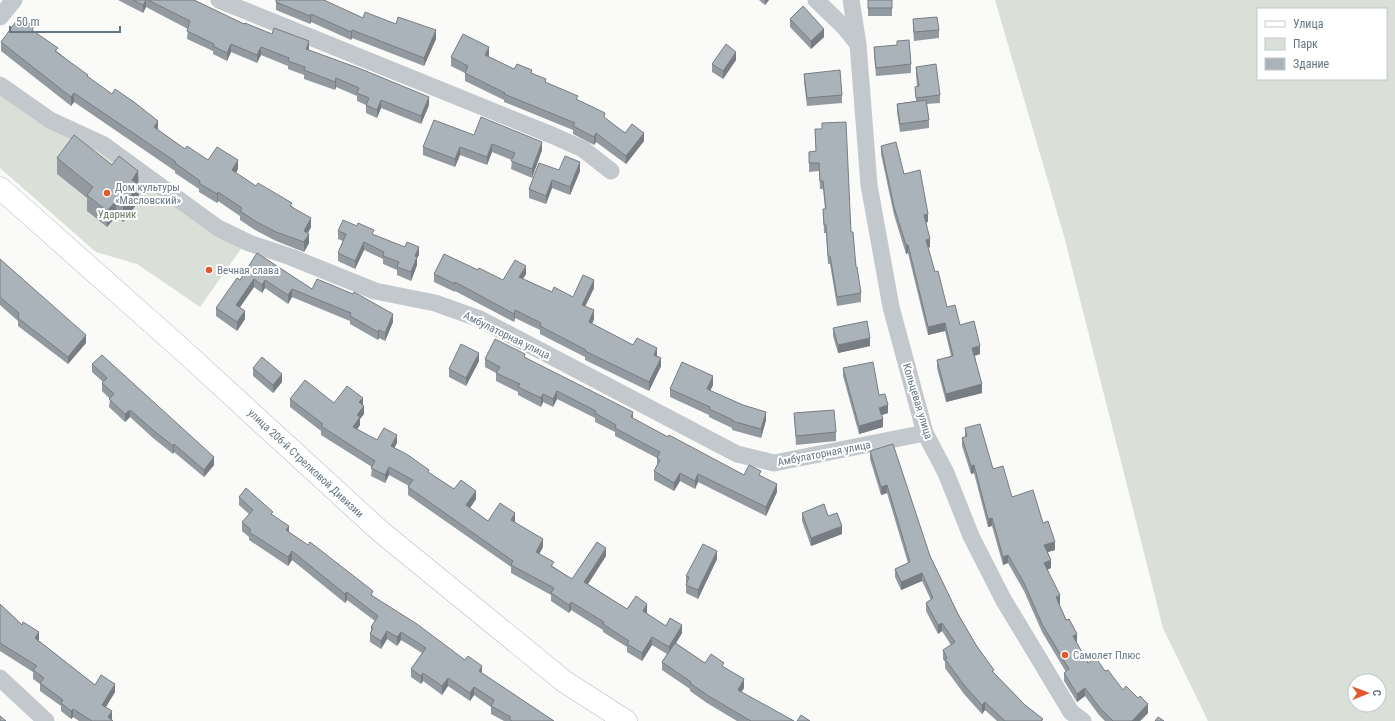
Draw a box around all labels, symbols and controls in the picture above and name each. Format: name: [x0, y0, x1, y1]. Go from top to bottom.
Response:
scale bar: [10, 8, 120, 34]
legend: [1257, 8, 1387, 80]
text: 50 m: [16, 15, 40, 29]
text: Улица: [1293, 17, 1324, 31]
text: Парк: [1293, 37, 1318, 51]
text: Здание: [1293, 57, 1330, 71]
place label: Дом культуры «Масловский»: [115, 181, 181, 207]
marker: Дом культуры «Масловский»: [102, 188, 112, 198]
park label: Ударник: [98, 208, 137, 221]
place label: Вечная слава: [217, 264, 279, 277]
marker: Вечная слава: [204, 265, 214, 275]
street label: Амбулаторная улица: [461, 309, 552, 362]
street label: Кольцевая улица: [900, 362, 935, 441]
street label: улица 206-й Стрелковой Дивизии: [245, 406, 366, 520]
street label: Амбулаторная улица: [776, 438, 872, 469]
place label: Самолет Плюс: [1073, 649, 1140, 662]
marker: Самолет Плюс: [1060, 650, 1070, 660]
north arrow: [1347, 673, 1387, 713]
text: С: [1370, 690, 1383, 696]

